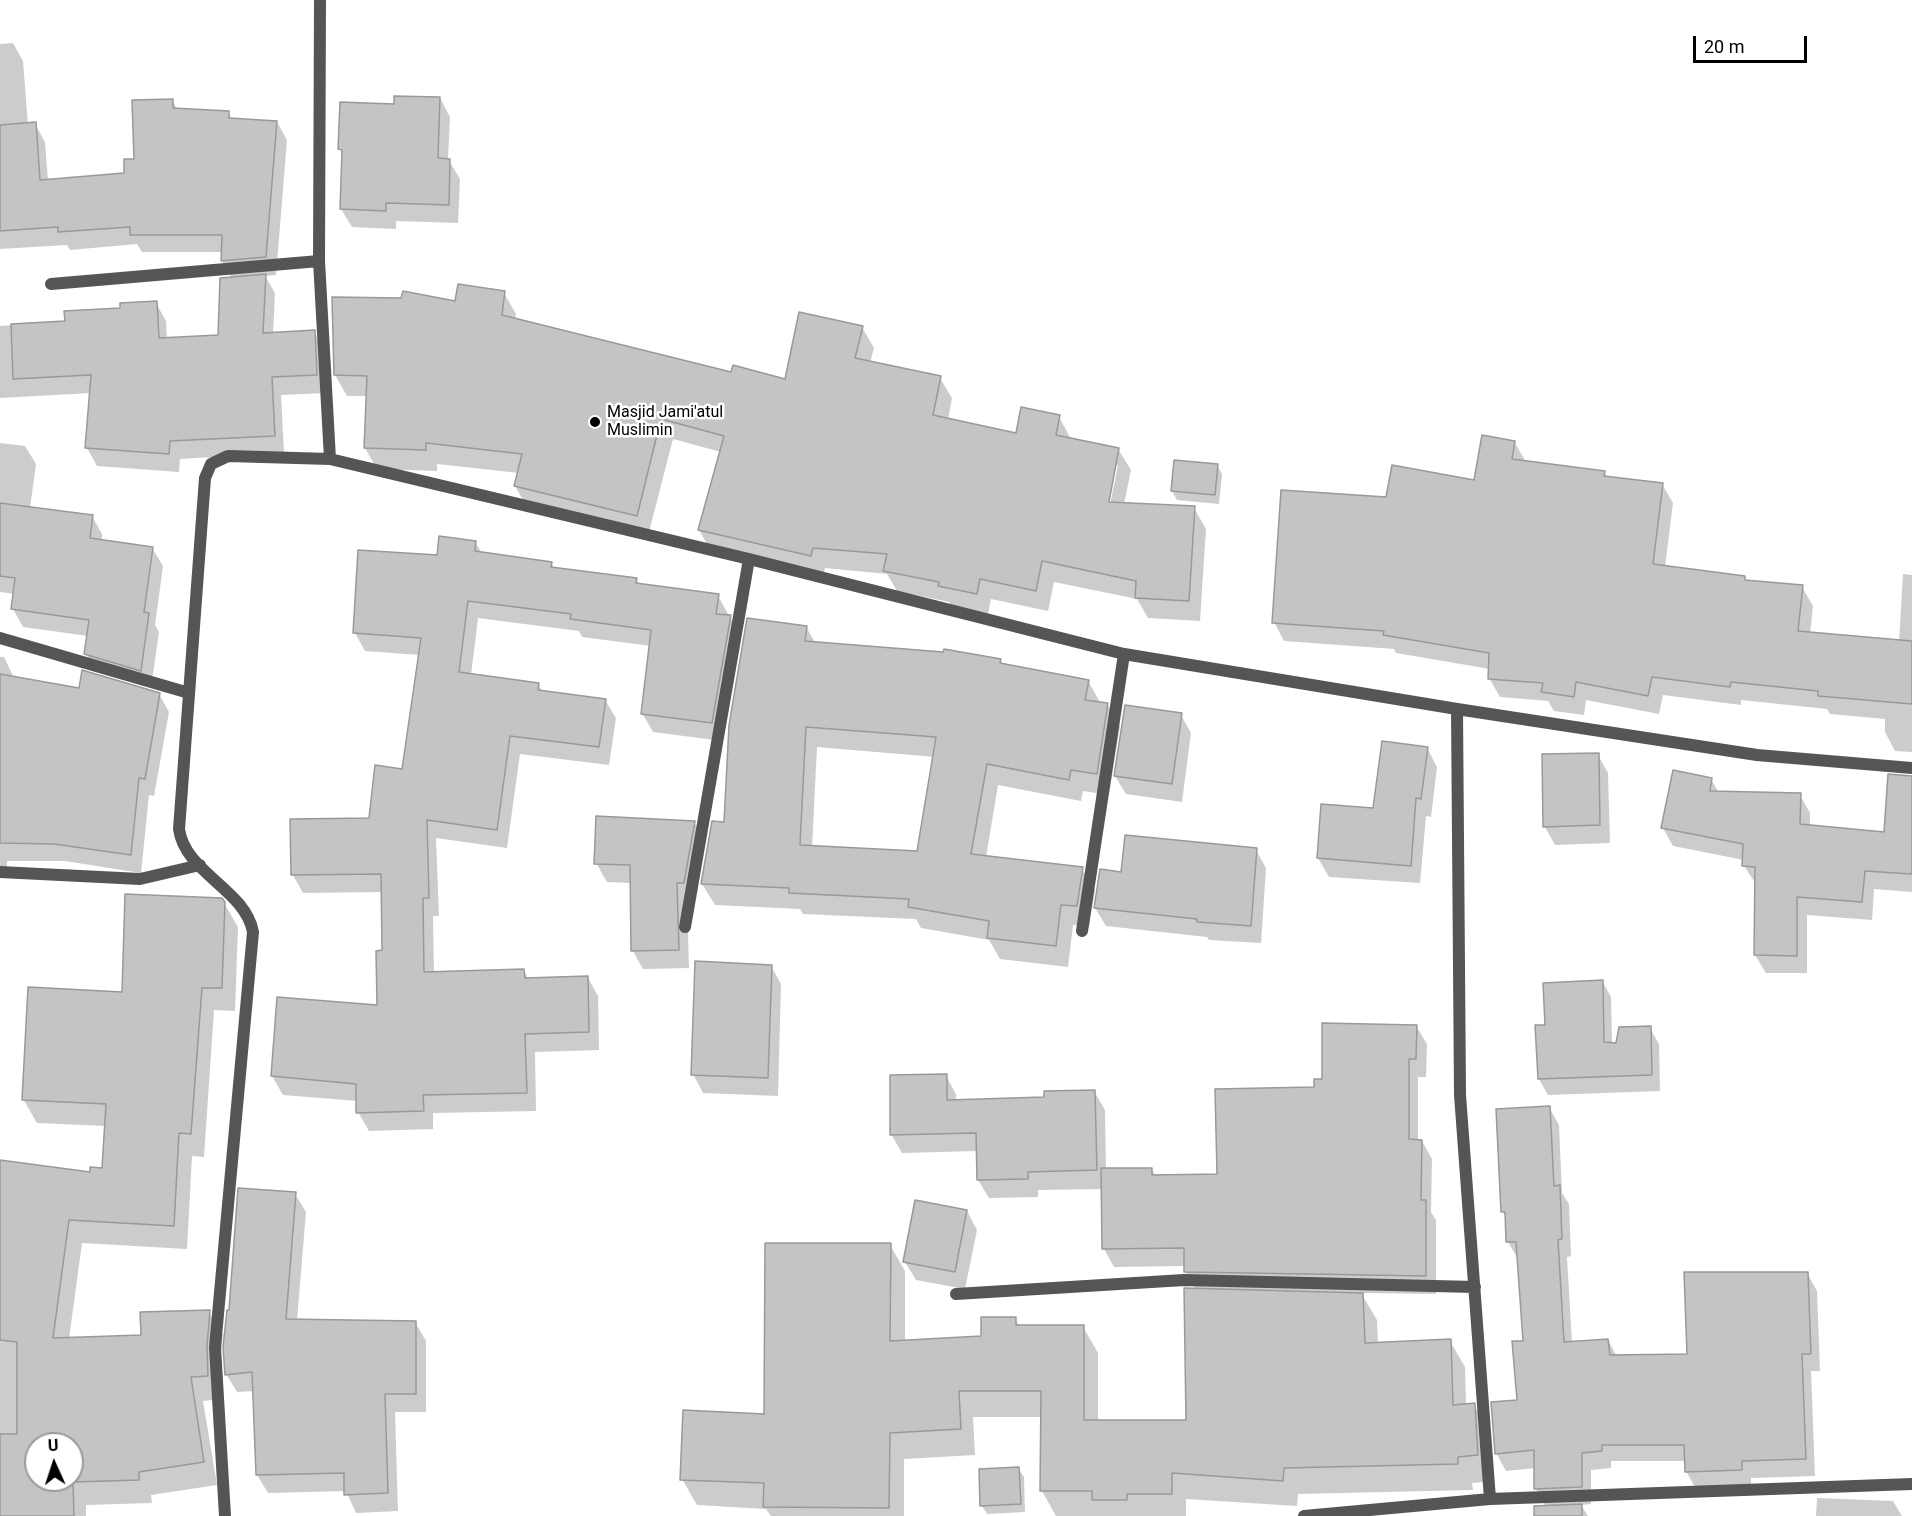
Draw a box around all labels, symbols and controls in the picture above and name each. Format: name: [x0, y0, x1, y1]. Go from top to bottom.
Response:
scale bar: [1696, 24, 1810, 62]
text: 20 m: [1704, 36, 1744, 57]
place label: Masjid Jami'atul Muslimin: [607, 403, 723, 441]
marker: Masjid Jami'atul Muslimin: [588, 415, 602, 429]
north arrow: [24, 1432, 84, 1492]
text: U: [47, 1436, 59, 1455]

